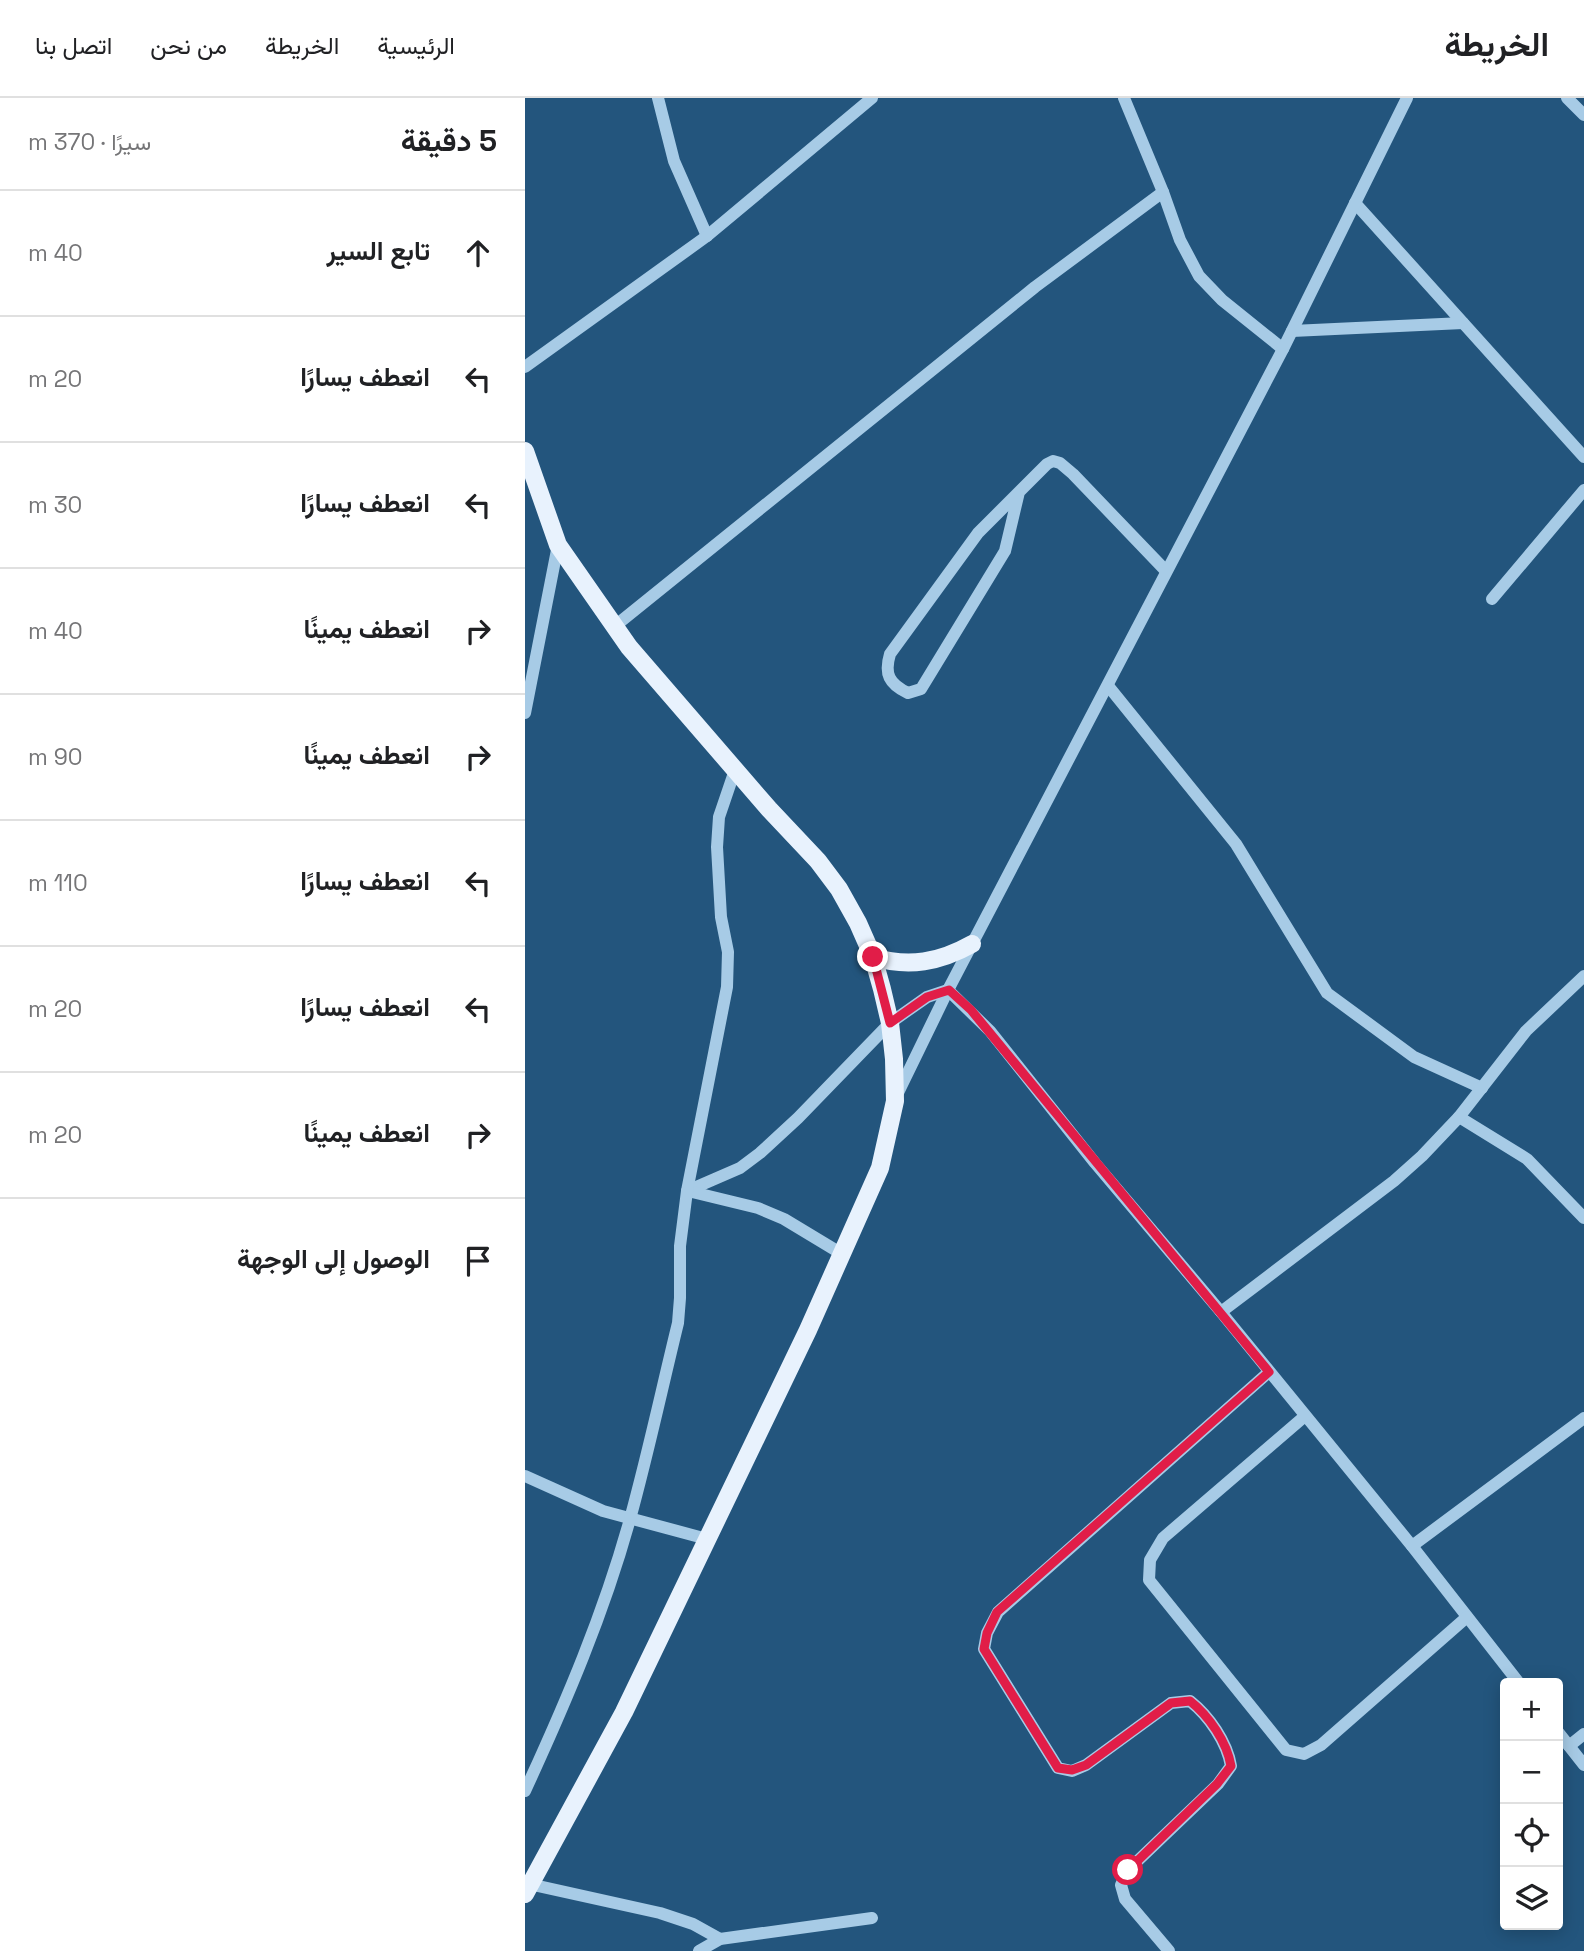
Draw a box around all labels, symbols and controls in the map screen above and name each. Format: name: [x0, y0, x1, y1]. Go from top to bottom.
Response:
text: الخريطة: [1445, 24, 1549, 66]
text: اتصل بنا: [35, 30, 112, 61]
text: من نحن: [150, 30, 227, 61]
text: الخريطة: [265, 30, 339, 61]
text: الرئيسية: [377, 30, 455, 61]
text: 5 دقيقة: [401, 121, 497, 160]
text: سيرًا · 370 m: [28, 127, 151, 157]
text: تابع السير: [326, 234, 430, 268]
icon: ahead: [459, 234, 497, 272]
text: 40 m: [28, 238, 83, 268]
text: انعطف يسارًا: [300, 360, 430, 394]
icon: left: [459, 360, 497, 398]
text: 20 m: [28, 364, 82, 394]
text: انعطف يسارًا: [300, 486, 430, 520]
icon: left: [459, 486, 497, 524]
text: 30 m: [28, 490, 82, 520]
text: انعطف يمينًا: [304, 612, 430, 646]
icon: right: [459, 612, 497, 650]
text: 40 m: [28, 616, 83, 646]
text: انعطف يمينًا: [304, 738, 430, 772]
icon: right: [459, 738, 497, 776]
text: 90 m: [28, 742, 83, 772]
text: انعطف يسارًا: [300, 864, 430, 898]
icon: left: [459, 864, 497, 902]
text: 110 m: [28, 868, 88, 898]
route end: [857, 941, 888, 972]
text: انعطف يسارًا: [300, 990, 430, 1024]
icon: left: [459, 990, 497, 1028]
text: 20 m: [28, 994, 82, 1024]
text: انعطف يمينًا: [304, 1116, 430, 1150]
icon: right: [459, 1116, 497, 1154]
text: 20 m: [28, 1120, 82, 1150]
text: الوصول إلى الوجهة: [237, 1242, 430, 1276]
icon: arrive: [459, 1242, 497, 1280]
map controls: [1500, 1678, 1563, 1930]
button: +: [1500, 1678, 1563, 1741]
button: −: [1500, 1741, 1563, 1804]
button: locate: [1500, 1804, 1563, 1867]
route start: [1112, 1854, 1143, 1885]
button: layers: [1500, 1867, 1563, 1930]

